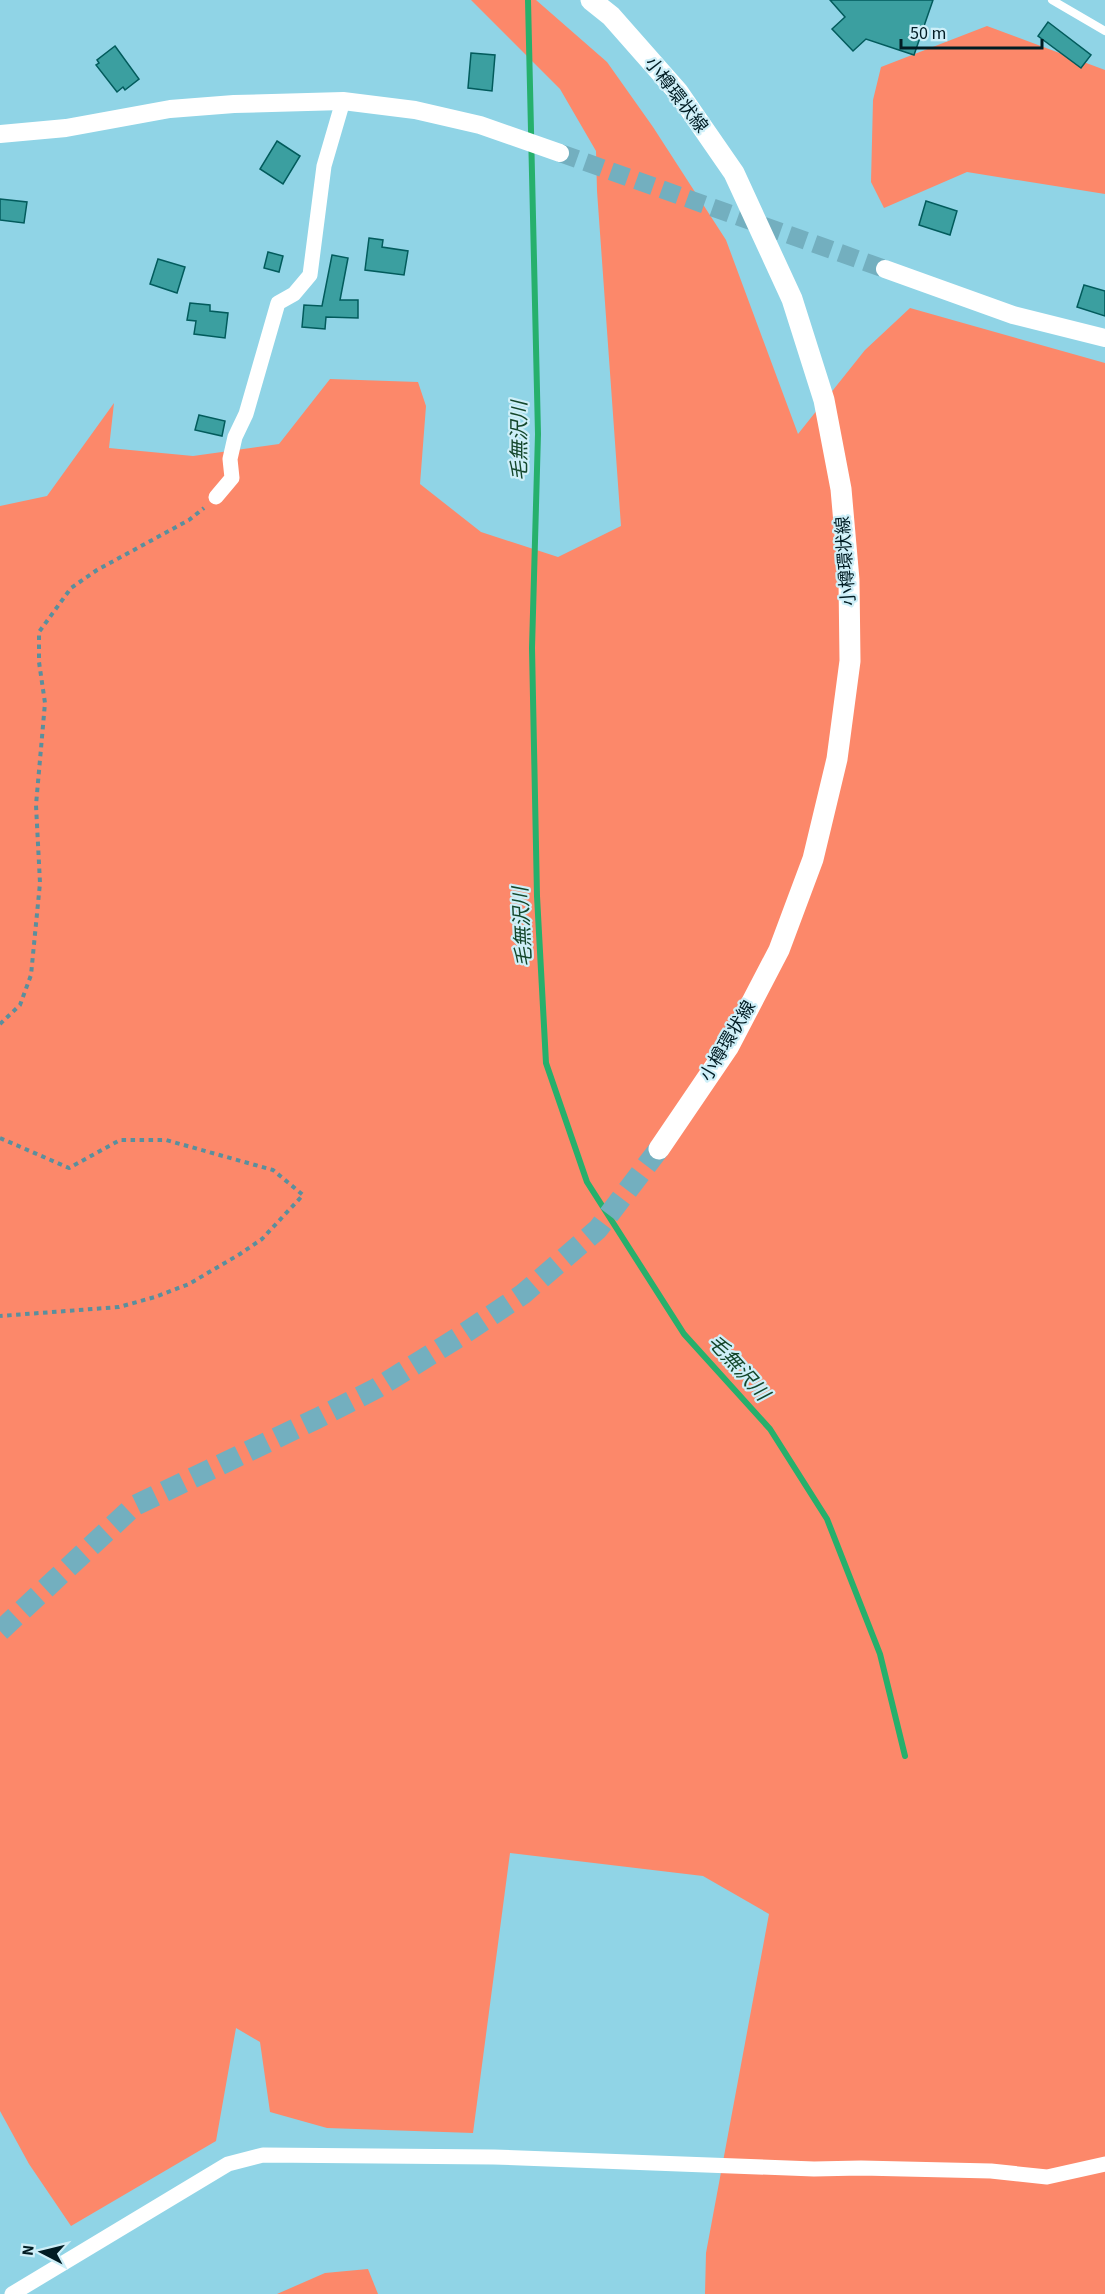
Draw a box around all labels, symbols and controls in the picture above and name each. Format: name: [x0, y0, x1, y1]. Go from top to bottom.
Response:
scale bar: [901, 12, 1042, 50]
text: 50 m: [910, 21, 946, 46]
street label: 小樽環状線: [638, 52, 714, 138]
water label: 毛無沢川: [506, 399, 534, 481]
street label: 小樽環状線: [830, 515, 862, 607]
water label: 毛無沢川: [507, 884, 539, 968]
street label: 小樽環状線: [694, 996, 762, 1086]
water label: 毛無沢川: [701, 1329, 777, 1409]
north arrow: [12, 2222, 72, 2282]
text: N: [17, 2244, 40, 2257]

